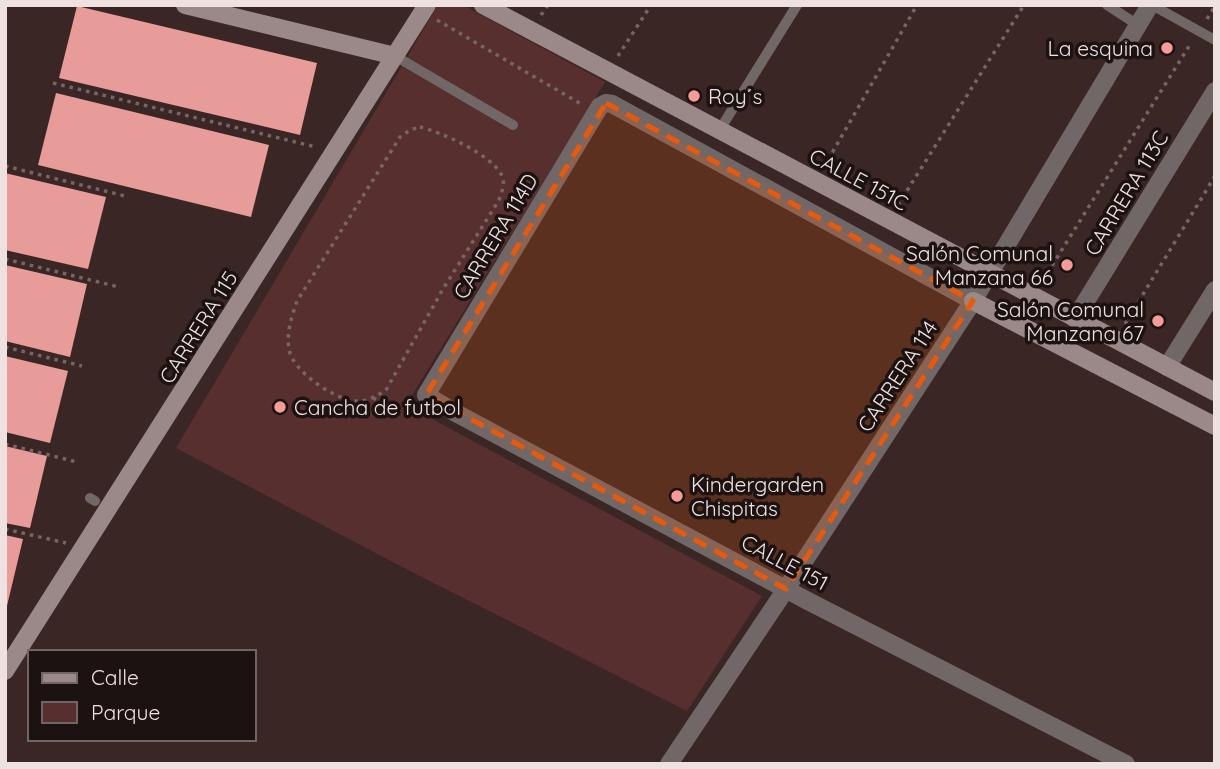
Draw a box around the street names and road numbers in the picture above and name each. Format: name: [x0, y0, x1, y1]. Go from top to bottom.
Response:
street label: CARRERA 113C: [1079, 126, 1174, 260]
street label: CALLE 151C: [805, 142, 913, 216]
street label: CARRERA 114D: [447, 168, 543, 304]
street label: CARRERA 115: [153, 266, 243, 388]
street label: CARRERA 114: [851, 316, 943, 436]
street label: CALLE 151: [737, 528, 833, 596]

